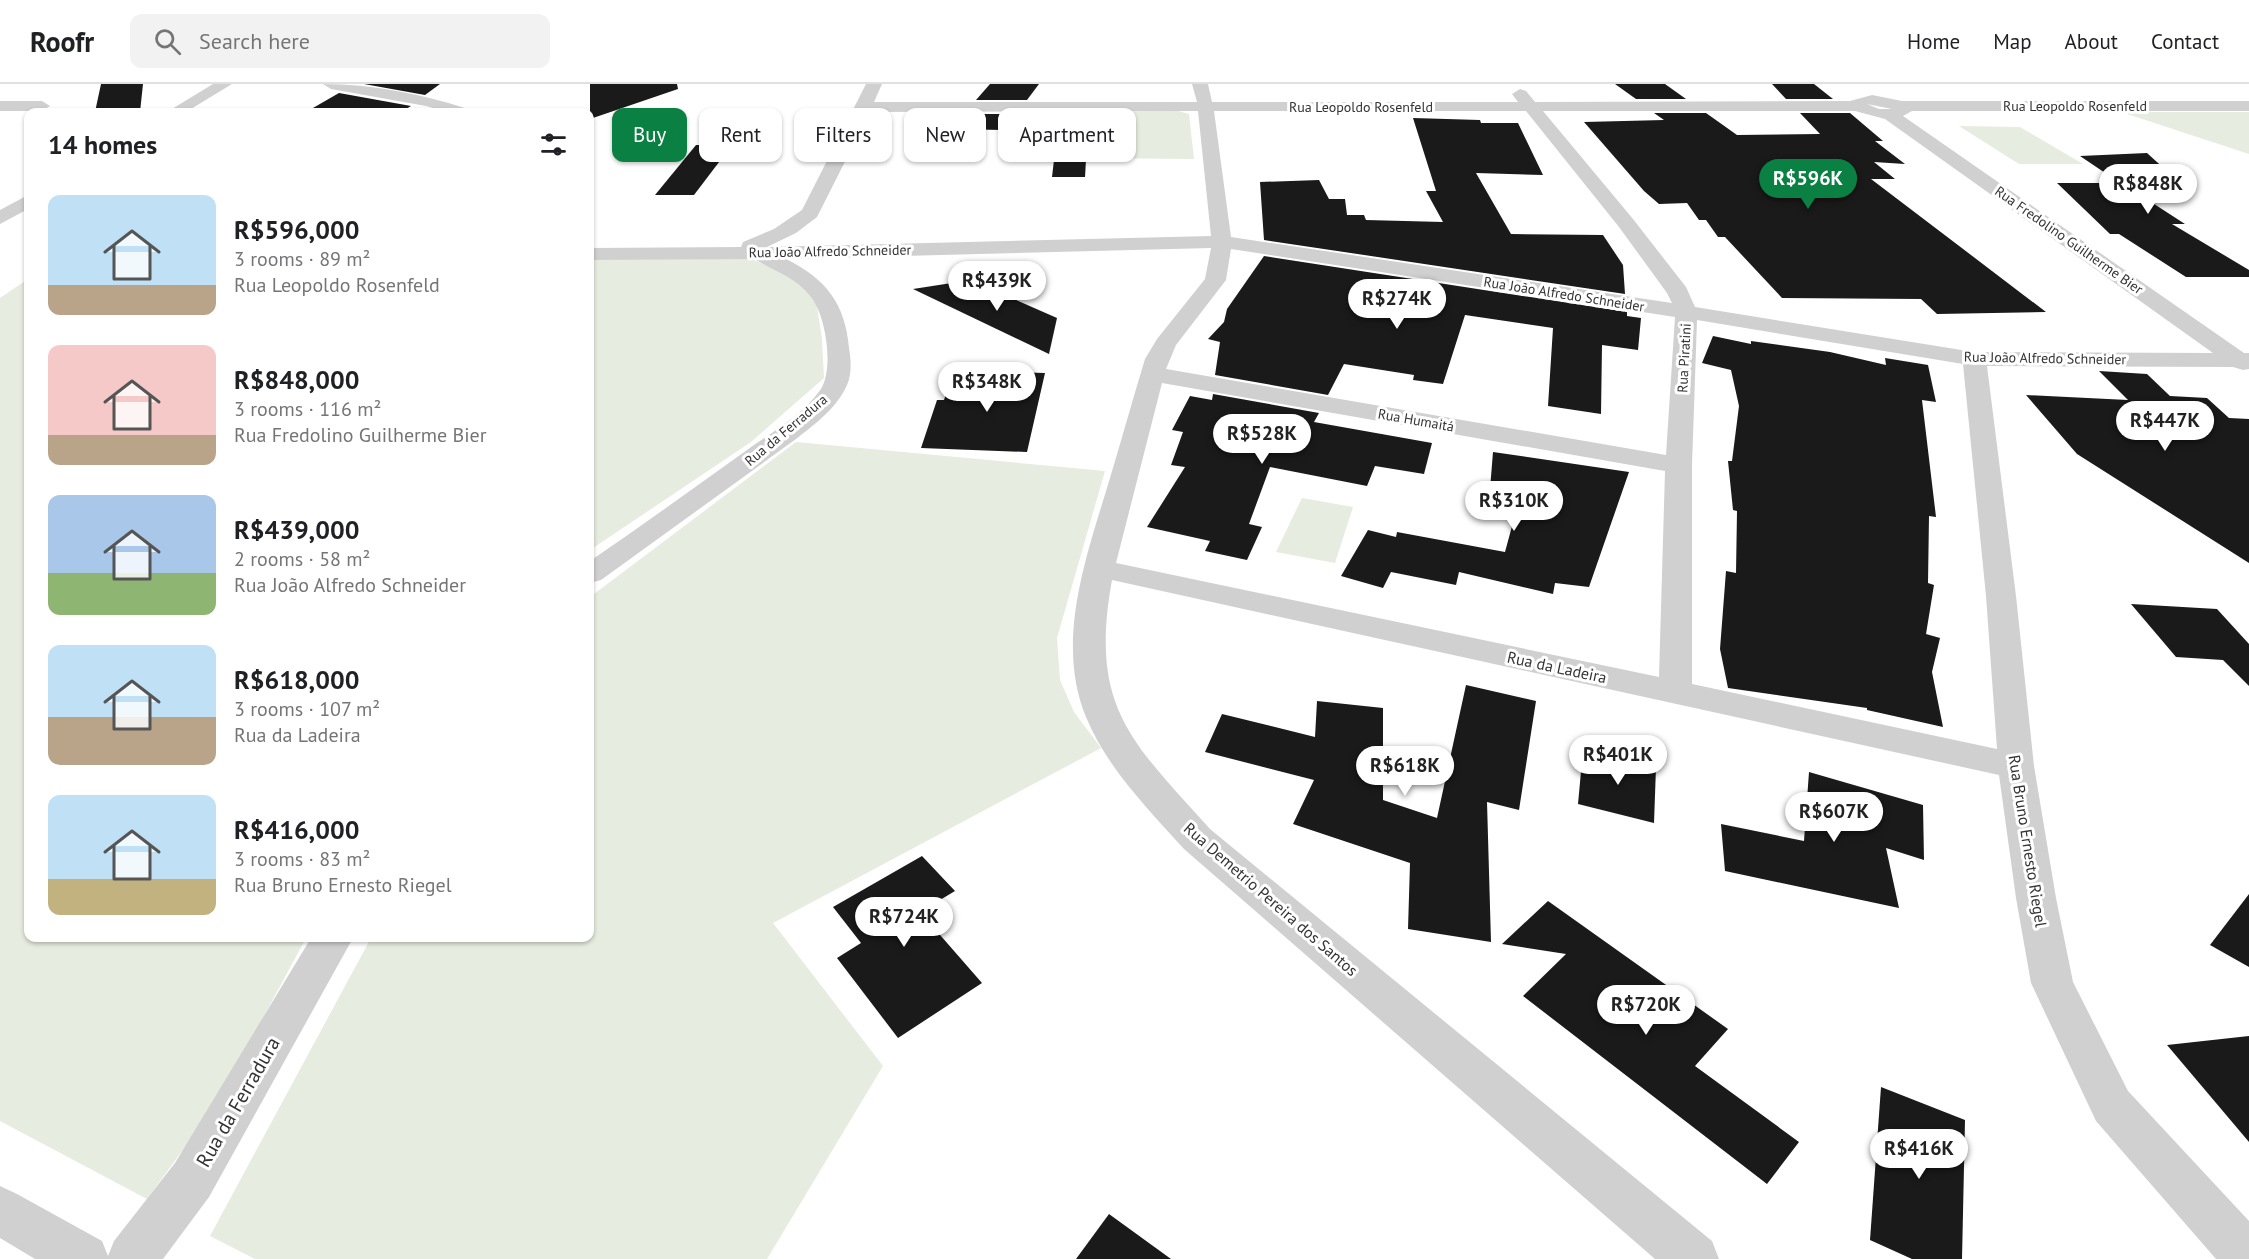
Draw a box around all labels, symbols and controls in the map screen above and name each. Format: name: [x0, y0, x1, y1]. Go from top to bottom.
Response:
search box: [130, 14, 550, 68]
text: Roofr: [30, 23, 94, 60]
icon: search: [151, 25, 184, 58]
text: Search here: [199, 27, 310, 55]
text: Home: [1907, 28, 1960, 55]
text: Map: [1993, 28, 2032, 55]
text: About: [2065, 28, 2118, 55]
text: Contact: [2151, 28, 2219, 55]
street label: Rua Leopoldo Rosenfeld: [2003, 97, 2147, 115]
street label: Rua Leopoldo Rosenfeld: [1289, 98, 1433, 116]
chip: Buy: [612, 108, 687, 162]
chip: Rent: [699, 108, 782, 162]
chip: Filters: [794, 108, 892, 162]
chip: New: [904, 108, 986, 162]
chip: Apartment: [998, 108, 1136, 162]
text: 14 homes: [48, 128, 157, 161]
icon: filters: [537, 128, 570, 161]
pin: R$596K: [1759, 159, 1857, 210]
pin: R$848K: [2099, 164, 2197, 215]
text: R$596K: [1773, 165, 1843, 191]
text: R$848K: [2113, 170, 2183, 196]
street label: Rua Fredolino Guilherme Bier: [1991, 182, 2147, 298]
text: R$596,000: [234, 213, 359, 246]
icon: home: [96, 219, 168, 291]
street label: Rua João Alfredo Schneider: [749, 241, 912, 261]
text: 3 rooms · 89 m²: [234, 246, 370, 272]
pin: R$439K: [948, 261, 1046, 312]
text: R$439K: [962, 267, 1032, 293]
text: Rua Leopoldo Rosenfeld: [234, 272, 440, 298]
street label: Rua João Alfredo Schneider: [1482, 272, 1646, 316]
pin: R$274K: [1348, 279, 1446, 330]
text: R$274K: [1362, 285, 1432, 311]
street label: Rua Piratini: [1673, 323, 1695, 393]
street label: Rua João Alfredo Schneider: [1964, 348, 2127, 368]
pin: R$348K: [938, 362, 1036, 413]
text: R$848,000: [234, 363, 359, 396]
text: R$348K: [952, 368, 1022, 394]
icon: home: [96, 369, 168, 441]
street label: Rua da Ferradura: [741, 390, 831, 470]
text: 3 rooms · 116 m²: [234, 396, 381, 422]
pin: R$447K: [2116, 401, 2214, 452]
street label: Rua Humaitá: [1376, 404, 1456, 436]
text: R$447K: [2130, 407, 2200, 433]
pin: R$528K: [1213, 414, 1311, 465]
text: R$528K: [1227, 420, 1297, 446]
text: Rua Fredolino Guilherme Bier: [234, 422, 487, 448]
pin: R$310K: [1465, 481, 1563, 532]
text: R$310K: [1479, 487, 1549, 513]
text: R$439,000: [234, 513, 359, 546]
icon: home: [96, 519, 168, 591]
text: 2 rooms · 58 m²: [234, 546, 370, 572]
text: Rua João Alfredo Schneider: [234, 572, 466, 598]
street label: Rua da Ladeira: [1505, 647, 1609, 687]
text: R$618,000: [234, 663, 359, 696]
icon: home: [96, 669, 168, 741]
text: 3 rooms · 107 m²: [234, 696, 380, 722]
text: Rua da Ladeira: [234, 722, 361, 748]
pin: R$401K: [1569, 735, 1667, 786]
text: R$401K: [1583, 741, 1653, 767]
pin: R$618K: [1356, 746, 1454, 797]
text: R$618K: [1370, 752, 1440, 778]
street label: Rua Bruno Ernesto Riegel: [2005, 753, 2052, 929]
pin: R$607K: [1785, 792, 1883, 843]
text: R$607K: [1799, 798, 1869, 824]
text: R$416,000: [234, 813, 359, 846]
street label: Rua Demetrio Pereira dos Santos: [1180, 818, 1362, 980]
icon: home: [96, 819, 168, 891]
text: 3 rooms · 83 m²: [234, 846, 370, 872]
text: Rua Bruno Ernesto Riegel: [234, 872, 452, 898]
pin: R$724K: [855, 897, 953, 948]
text: R$724K: [869, 903, 939, 929]
pin: R$720K: [1597, 985, 1695, 1036]
text: R$720K: [1611, 991, 1681, 1017]
street label: Rua da Ferradura: [190, 1032, 286, 1172]
pin: R$416K: [1870, 1129, 1968, 1180]
text: R$416K: [1884, 1135, 1954, 1161]

